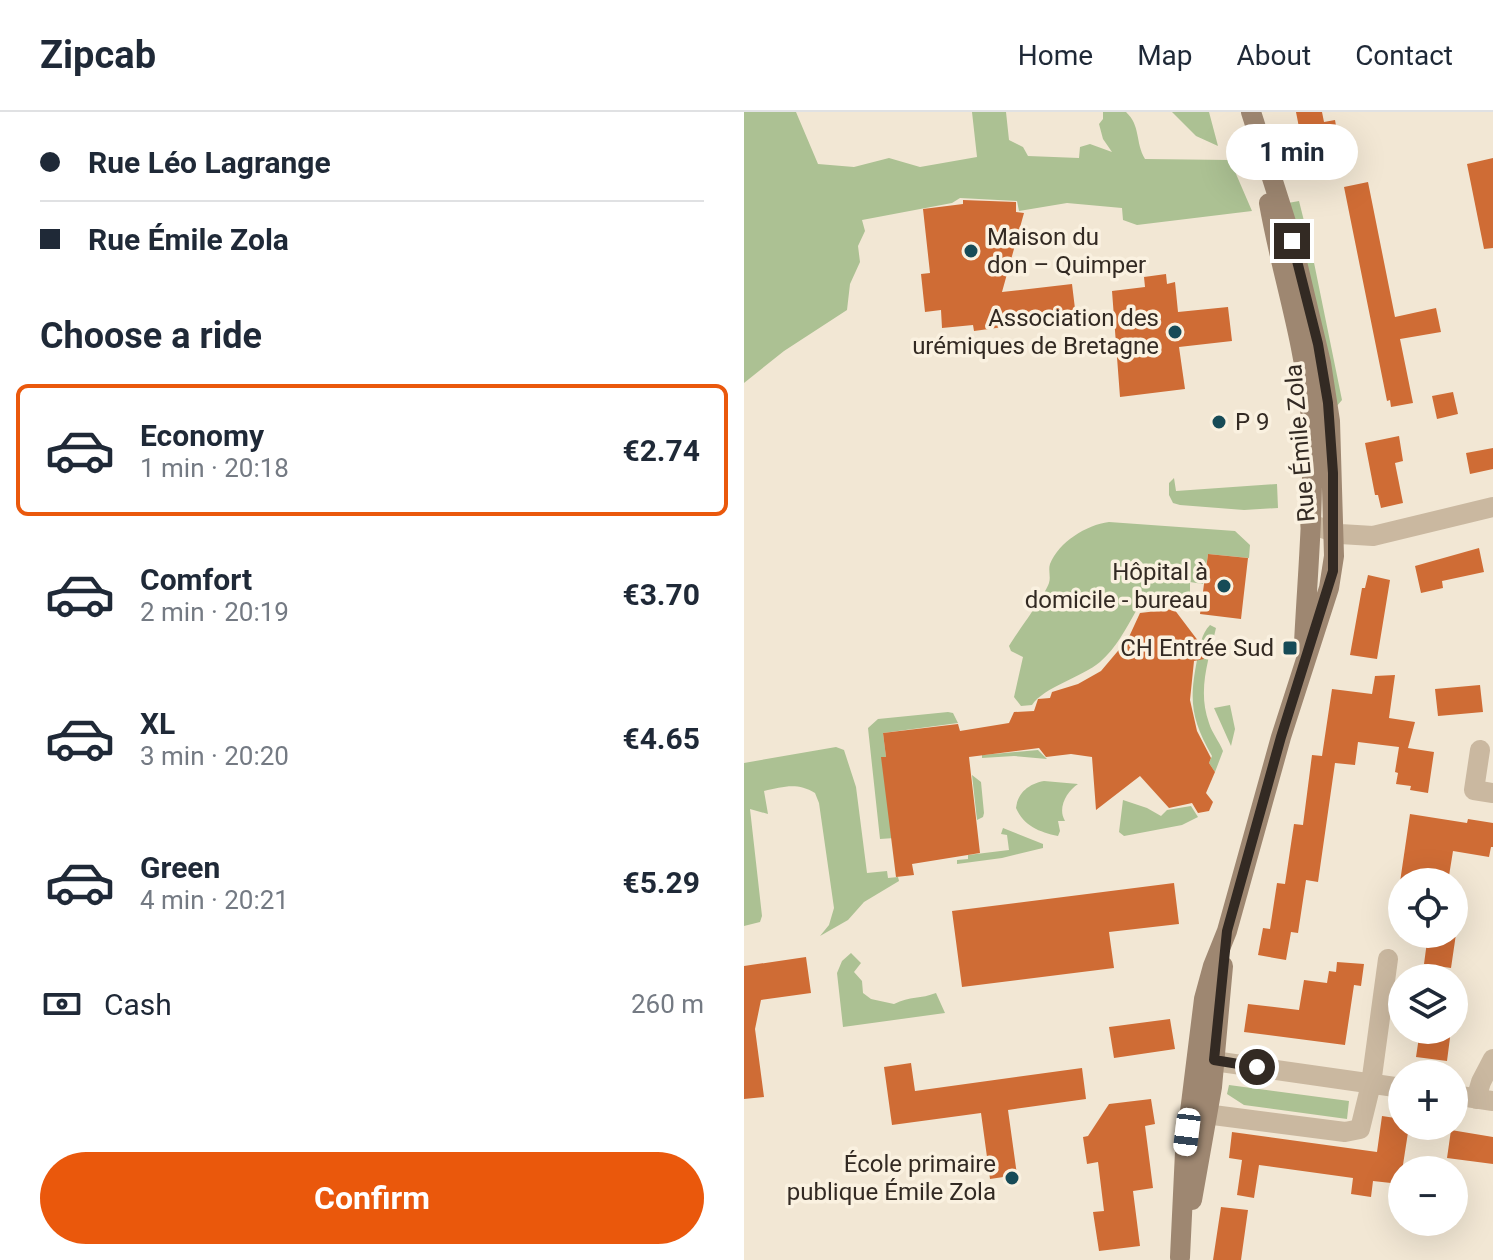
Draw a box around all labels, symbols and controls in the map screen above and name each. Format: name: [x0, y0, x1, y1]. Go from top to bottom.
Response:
text: Zipcab: [40, 33, 156, 77]
text: Home: [1018, 39, 1093, 72]
text: Map: [1137, 39, 1193, 72]
text: About: [1237, 39, 1311, 72]
text: Contact: [1355, 39, 1453, 72]
callout: 1 min: [1226, 125, 1358, 181]
text: 1 min: [1259, 137, 1325, 167]
text: Rue Léo Lagrange: [88, 145, 331, 180]
text: Rue Émile Zola: [88, 222, 289, 257]
place label: Maison du don – Quimper: [987, 223, 1146, 279]
route end: [1274, 223, 1310, 259]
marker: Maison du don – Quimper: [962, 242, 980, 260]
place label: Association des urémiques de Bretagne: [912, 304, 1159, 360]
text: Choose a ride: [40, 315, 262, 357]
marker: Association des urémiques de Bretagne: [1166, 323, 1184, 341]
street label: Rue Émile Zola: [1279, 363, 1321, 523]
place label: P 9: [1235, 408, 1270, 436]
marker: P 9: [1210, 413, 1228, 431]
icon: car: [44, 414, 116, 486]
text: Economy: [140, 418, 264, 453]
text: €2.74: [622, 433, 700, 468]
text: 1 min · 20:18: [140, 453, 289, 483]
icon: car: [44, 558, 116, 630]
place label: Hôpital à domicile - bureau: [1025, 558, 1208, 614]
text: Comfort: [140, 562, 252, 597]
text: €3.70: [622, 577, 700, 612]
marker: Hôpital à domicile - bureau: [1215, 577, 1233, 595]
text: 2 min · 20:19: [140, 597, 289, 627]
place label: CH Entrée Sud: [1120, 634, 1274, 662]
marker: CH Entrée Sud: [1281, 639, 1299, 657]
icon: car: [44, 702, 116, 774]
text: XL: [140, 706, 175, 741]
text: €4.65: [622, 721, 700, 756]
text: 3 min · 20:20: [140, 741, 289, 771]
icon: car: [44, 846, 116, 918]
text: Green: [140, 850, 220, 885]
text: €5.29: [622, 865, 700, 900]
map controls: [1388, 868, 1468, 1236]
button: locate: [1388, 868, 1468, 948]
text: 4 min · 20:21: [140, 885, 289, 915]
button: layers: [1388, 964, 1468, 1044]
icon: cash: [40, 982, 84, 1026]
text: Cash: [104, 987, 172, 1022]
text: 260 m: [631, 989, 704, 1019]
route start: [1239, 1049, 1275, 1085]
button: +: [1388, 1060, 1468, 1140]
car: [1172, 1107, 1202, 1157]
place label: École primaire publique Émile Zola: [787, 1150, 996, 1206]
button: Confirm: [40, 1152, 704, 1244]
button: −: [1388, 1156, 1468, 1236]
marker: École primaire publique Émile Zola: [1003, 1169, 1021, 1187]

